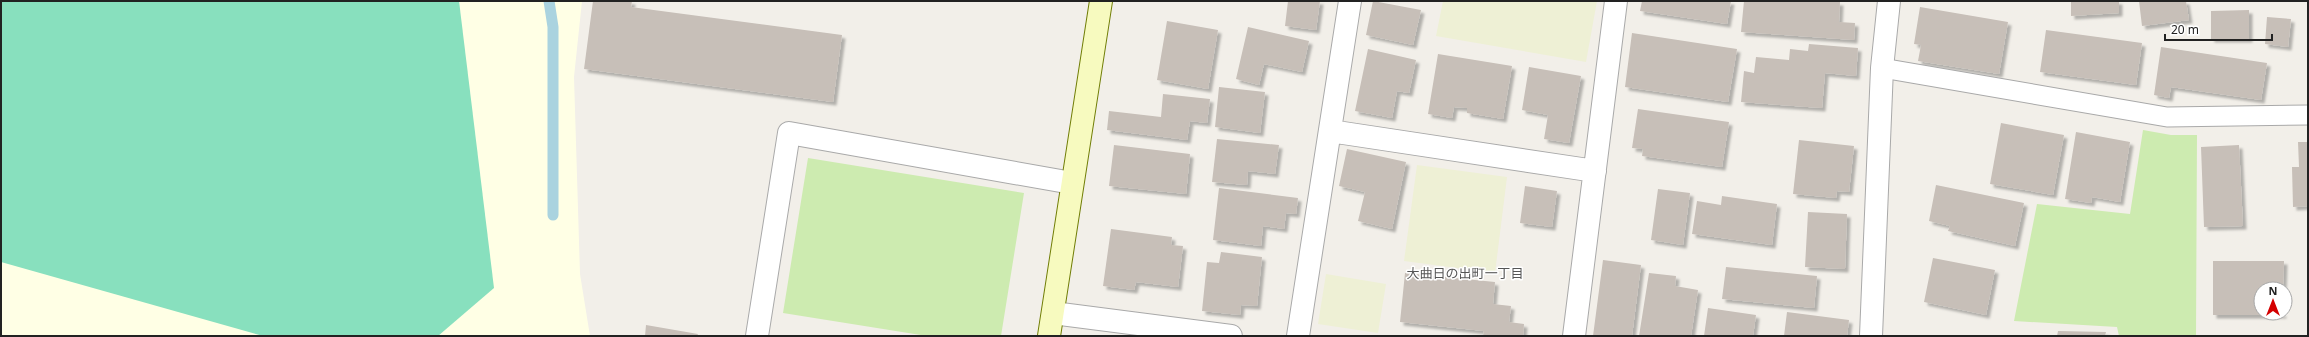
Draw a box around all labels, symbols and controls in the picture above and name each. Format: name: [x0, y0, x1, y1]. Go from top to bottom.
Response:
scale bar: [2165, 16, 2272, 42]
text: 20 m: [2171, 21, 2199, 38]
district label: 大曲日の出町一丁目: [1406, 264, 1524, 282]
north arrow: [2253, 281, 2293, 321]
text: N: [2269, 283, 2277, 298]

